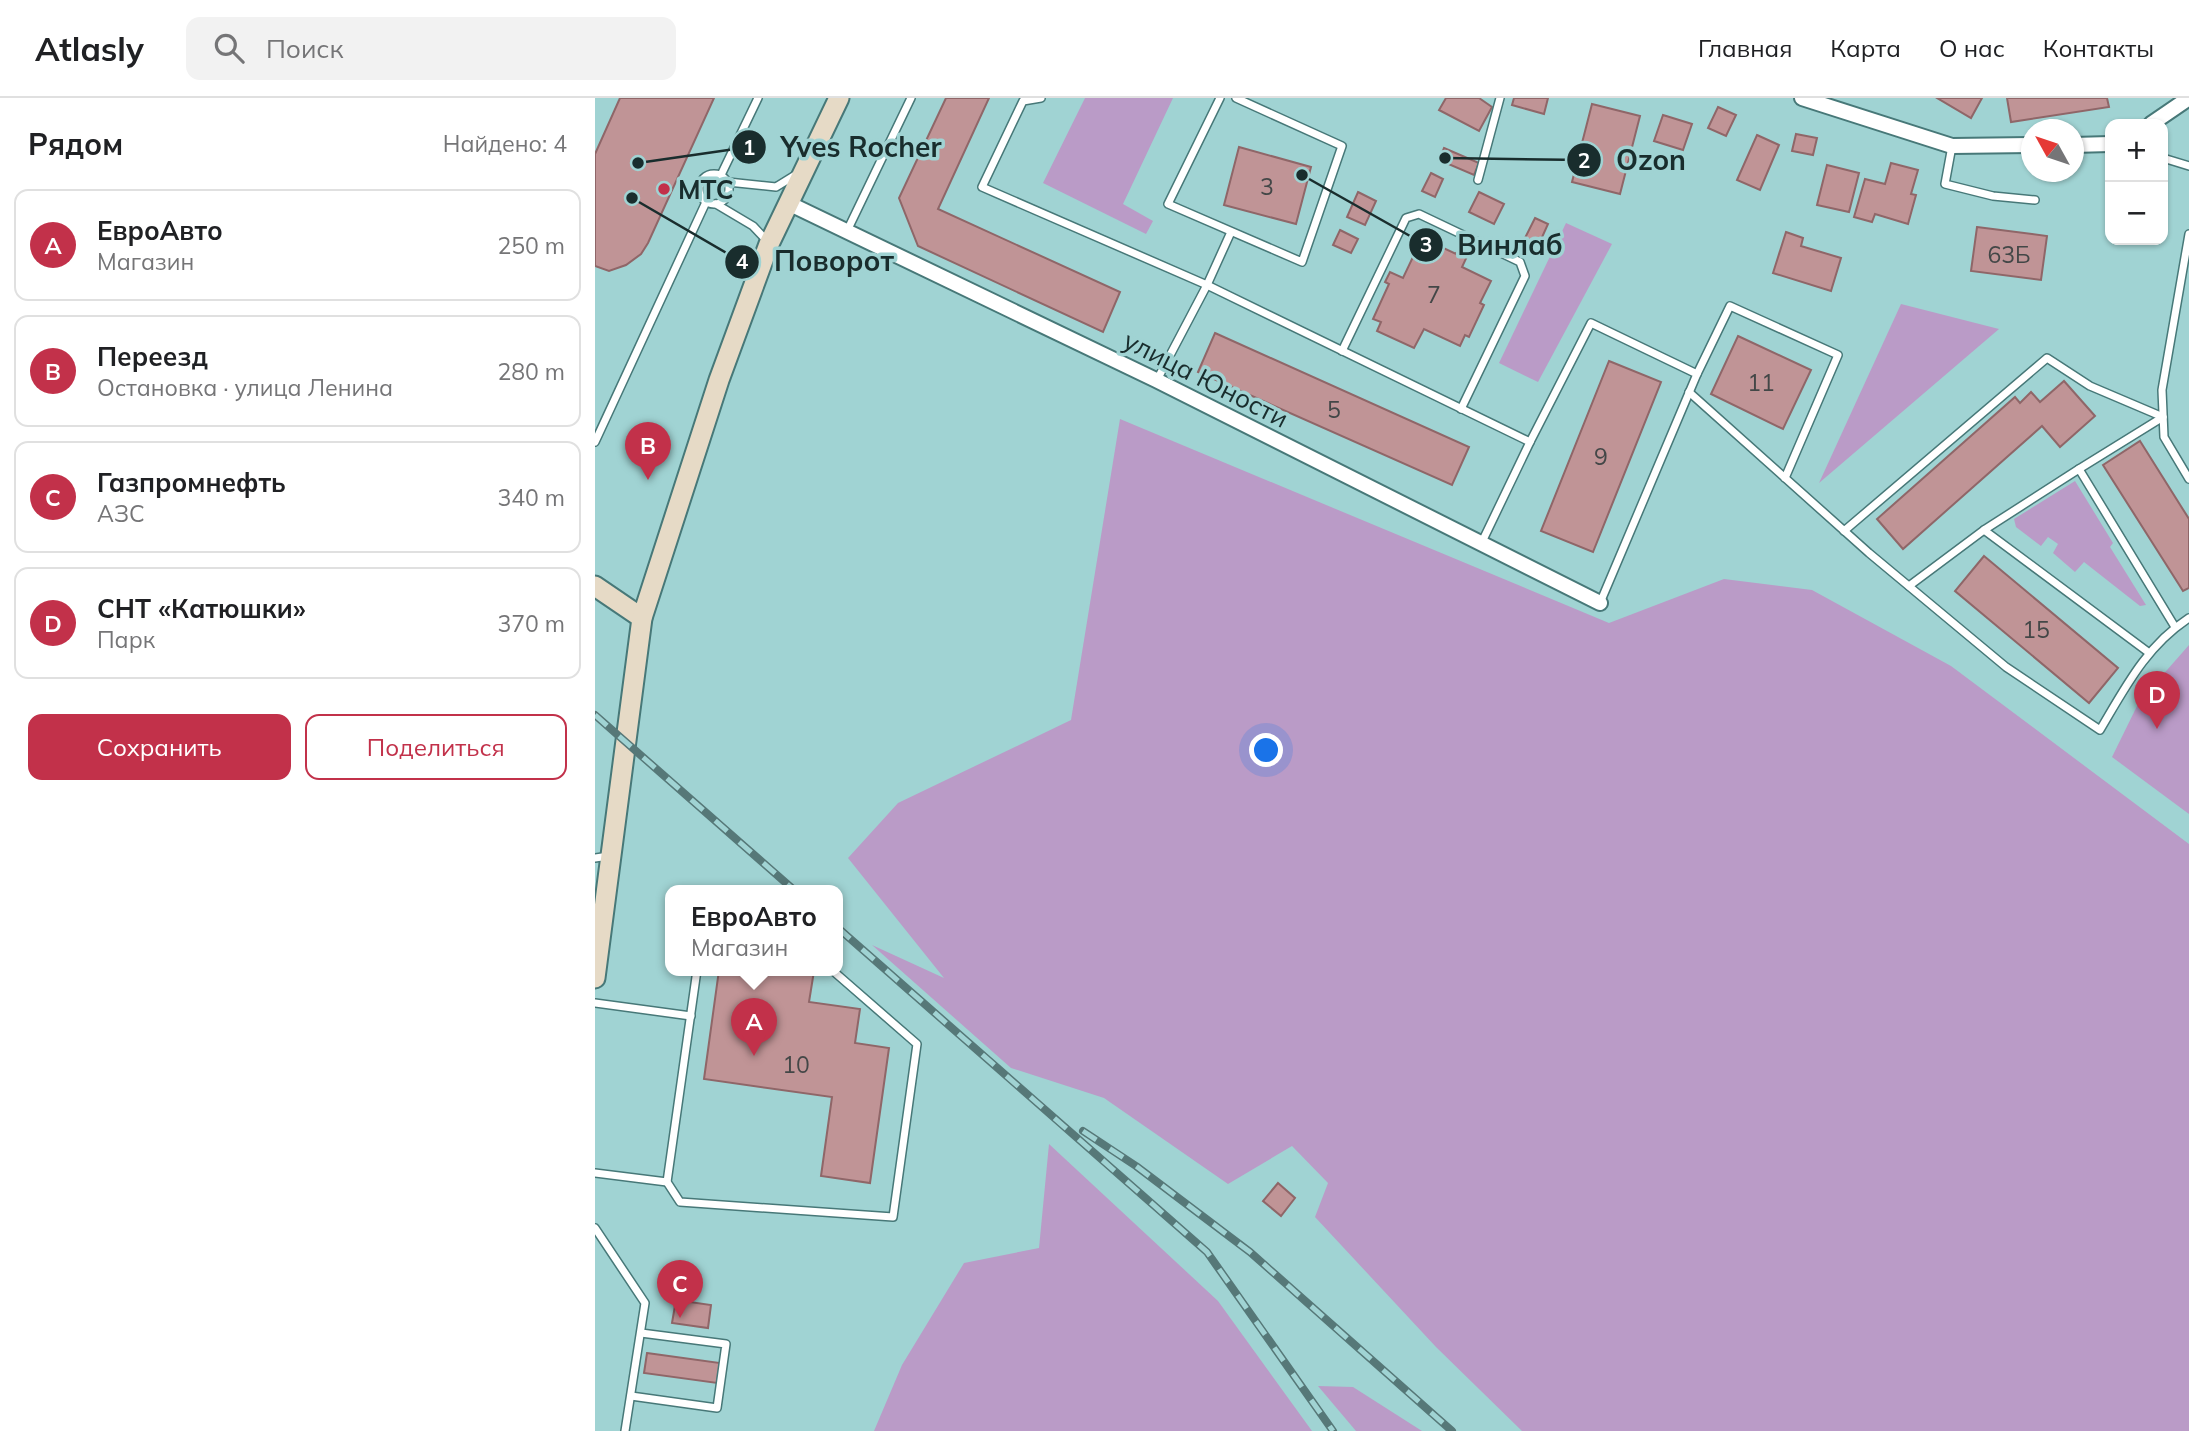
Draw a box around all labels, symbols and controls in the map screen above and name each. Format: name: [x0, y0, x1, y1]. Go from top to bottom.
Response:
search box: [186, 17, 676, 80]
text: Atlasly: [35, 28, 144, 69]
icon: search: [210, 29, 248, 67]
text: Поиск: [266, 32, 344, 65]
text: Главная: [1698, 33, 1792, 63]
text: Карта: [1830, 33, 1901, 63]
text: О нас: [1939, 33, 2005, 63]
text: Контакты: [2043, 33, 2154, 63]
north arrow: [2021, 119, 2084, 182]
map controls: [2105, 119, 2168, 245]
button: +: [2105, 119, 2168, 182]
callout: Yves Rocher: [732, 123, 956, 172]
text: Рядом: [28, 125, 123, 163]
text: Найдено: 4: [443, 129, 567, 158]
text: Yves Rocher: [780, 129, 941, 164]
text: 1: [743, 134, 755, 160]
callout: Ozon: [1567, 136, 1700, 185]
text: Ozon: [1616, 142, 1686, 177]
text: 2: [1578, 147, 1590, 173]
house number: 3: [1260, 172, 1274, 201]
place label: МТС: [678, 173, 734, 206]
marker: МТС: [656, 181, 672, 197]
button: −: [2105, 182, 2168, 245]
text: ЕвроАвто: [97, 214, 223, 247]
callout: Винлаб: [1408, 221, 1577, 270]
text: Винлаб: [1457, 227, 1563, 262]
text: A: [44, 231, 62, 260]
text: 250 m: [497, 231, 565, 260]
text: 3: [1420, 231, 1432, 257]
callout: Поворот: [725, 237, 908, 286]
house number: 63Б: [1987, 240, 2031, 269]
text: Поворот: [774, 243, 894, 278]
text: Магазин: [97, 247, 194, 276]
text: 4: [736, 248, 749, 274]
house number: 7: [1427, 280, 1441, 309]
street label: улица Юности: [1118, 323, 1294, 435]
text: Переезд: [97, 340, 208, 373]
text: B: [45, 357, 61, 386]
text: 280 m: [497, 357, 565, 386]
house number: 11: [1747, 368, 1775, 397]
text: Остановка · улица Ленина: [97, 373, 393, 402]
house number: 5: [1327, 395, 1341, 424]
pin: B: [625, 422, 671, 480]
house number: 9: [1594, 442, 1608, 471]
text: Газпромнефть: [97, 466, 286, 499]
text: C: [45, 483, 61, 512]
text: 340 m: [497, 483, 565, 512]
text: АЗС: [97, 499, 145, 528]
text: СНТ «Катюшки»: [97, 592, 306, 625]
text: D: [44, 609, 62, 638]
text: 370 m: [497, 609, 565, 638]
house number: 15: [2022, 615, 2050, 644]
text: Парк: [97, 625, 155, 654]
pin: D: [2134, 671, 2180, 729]
button: Сохранить: [28, 714, 291, 780]
button: Поделиться: [305, 714, 567, 780]
your location: [1249, 733, 1283, 767]
popup: [665, 885, 843, 976]
text: ЕвроАвто: [691, 900, 817, 933]
text: Магазин: [691, 933, 788, 962]
pin: A: [731, 998, 777, 1056]
house number: 10: [782, 1050, 810, 1079]
pin: C: [657, 1260, 703, 1318]

